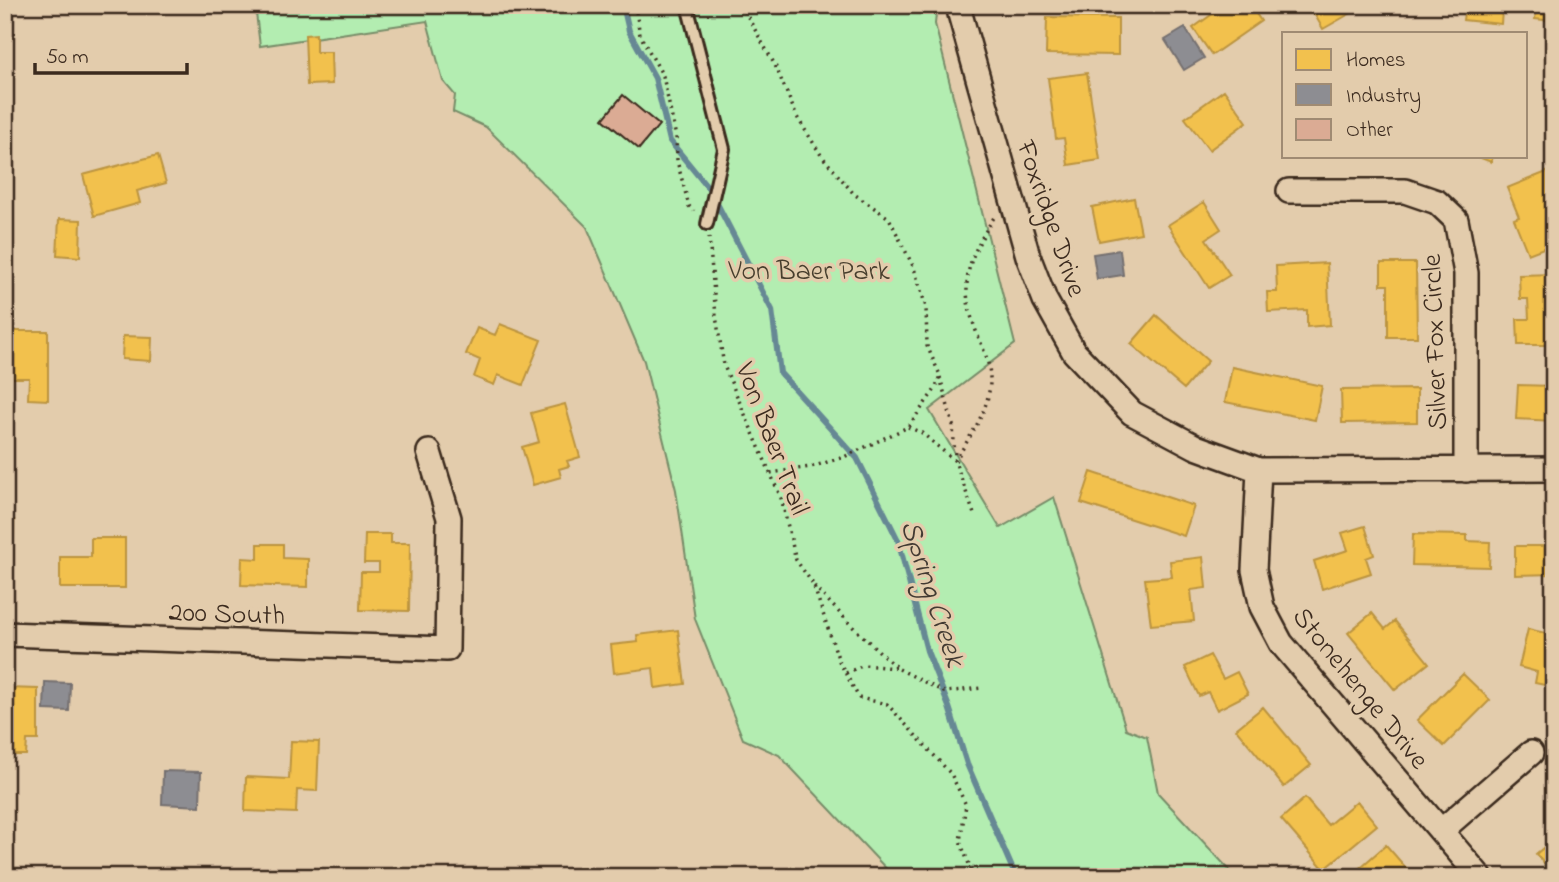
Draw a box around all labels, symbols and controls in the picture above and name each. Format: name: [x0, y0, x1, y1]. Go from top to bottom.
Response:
scale bar: [35, 32, 187, 76]
legend: [1282, 32, 1528, 158]
text: 50 m: [46, 43, 89, 73]
text: Homes: [1346, 46, 1406, 76]
text: Industry: [1346, 82, 1421, 114]
text: Other: [1346, 116, 1393, 146]
street label: Foxridge Drive: [1003, 135, 1096, 303]
park label: Von Baer Park: [727, 252, 890, 293]
street label: Silver Fox Circle: [1413, 253, 1460, 431]
street label: Von Baer Trail: [723, 356, 819, 521]
water label: Spring Creek: [887, 515, 976, 675]
street label: 200 South: [168, 593, 286, 638]
street label: Stonehenge Drive: [1281, 599, 1438, 780]

